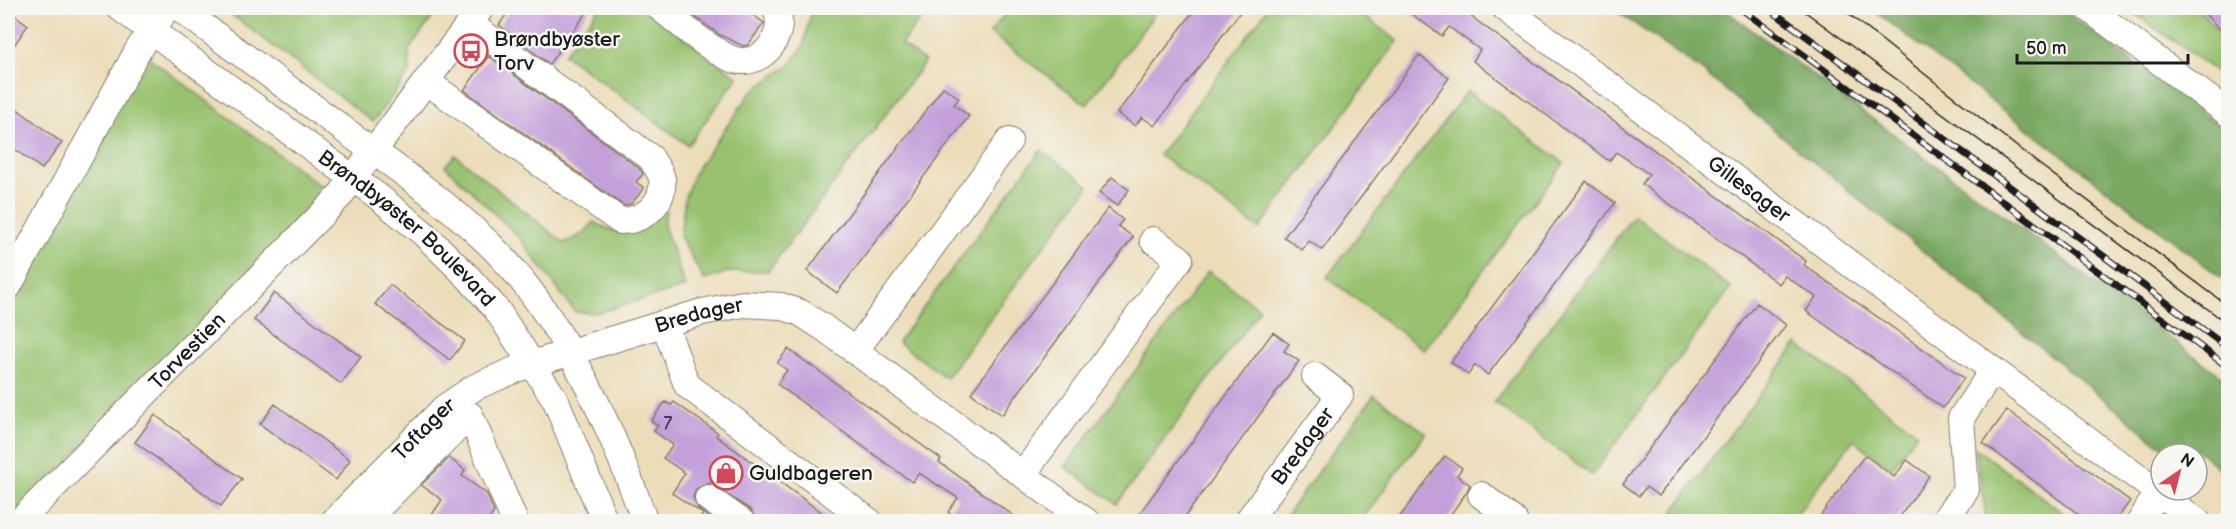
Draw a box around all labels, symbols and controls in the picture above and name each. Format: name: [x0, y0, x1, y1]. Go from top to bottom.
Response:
place label: Brøndbyøster Torv: [494, 27, 620, 76]
scale bar: [2017, 27, 2188, 65]
bus stop icon: Brøndbyøster Torv: [453, 33, 489, 69]
text: 50 m: [2026, 38, 2067, 59]
street label: Brøndbyøster Boulevard: [313, 145, 500, 312]
street label: Gillesager: [1703, 151, 1796, 229]
street label: Bredager: [652, 292, 745, 339]
street label: Torvestien: [144, 308, 231, 395]
street label: Toftager: [388, 392, 460, 466]
street label: Bredager: [1266, 402, 1340, 490]
house number: 7: [664, 413, 673, 434]
north arrow: [2149, 442, 2209, 502]
text: N: [2176, 450, 2197, 472]
shop icon: Guldbageren: [708, 455, 744, 491]
place label: Guldbageren: [749, 461, 873, 486]

